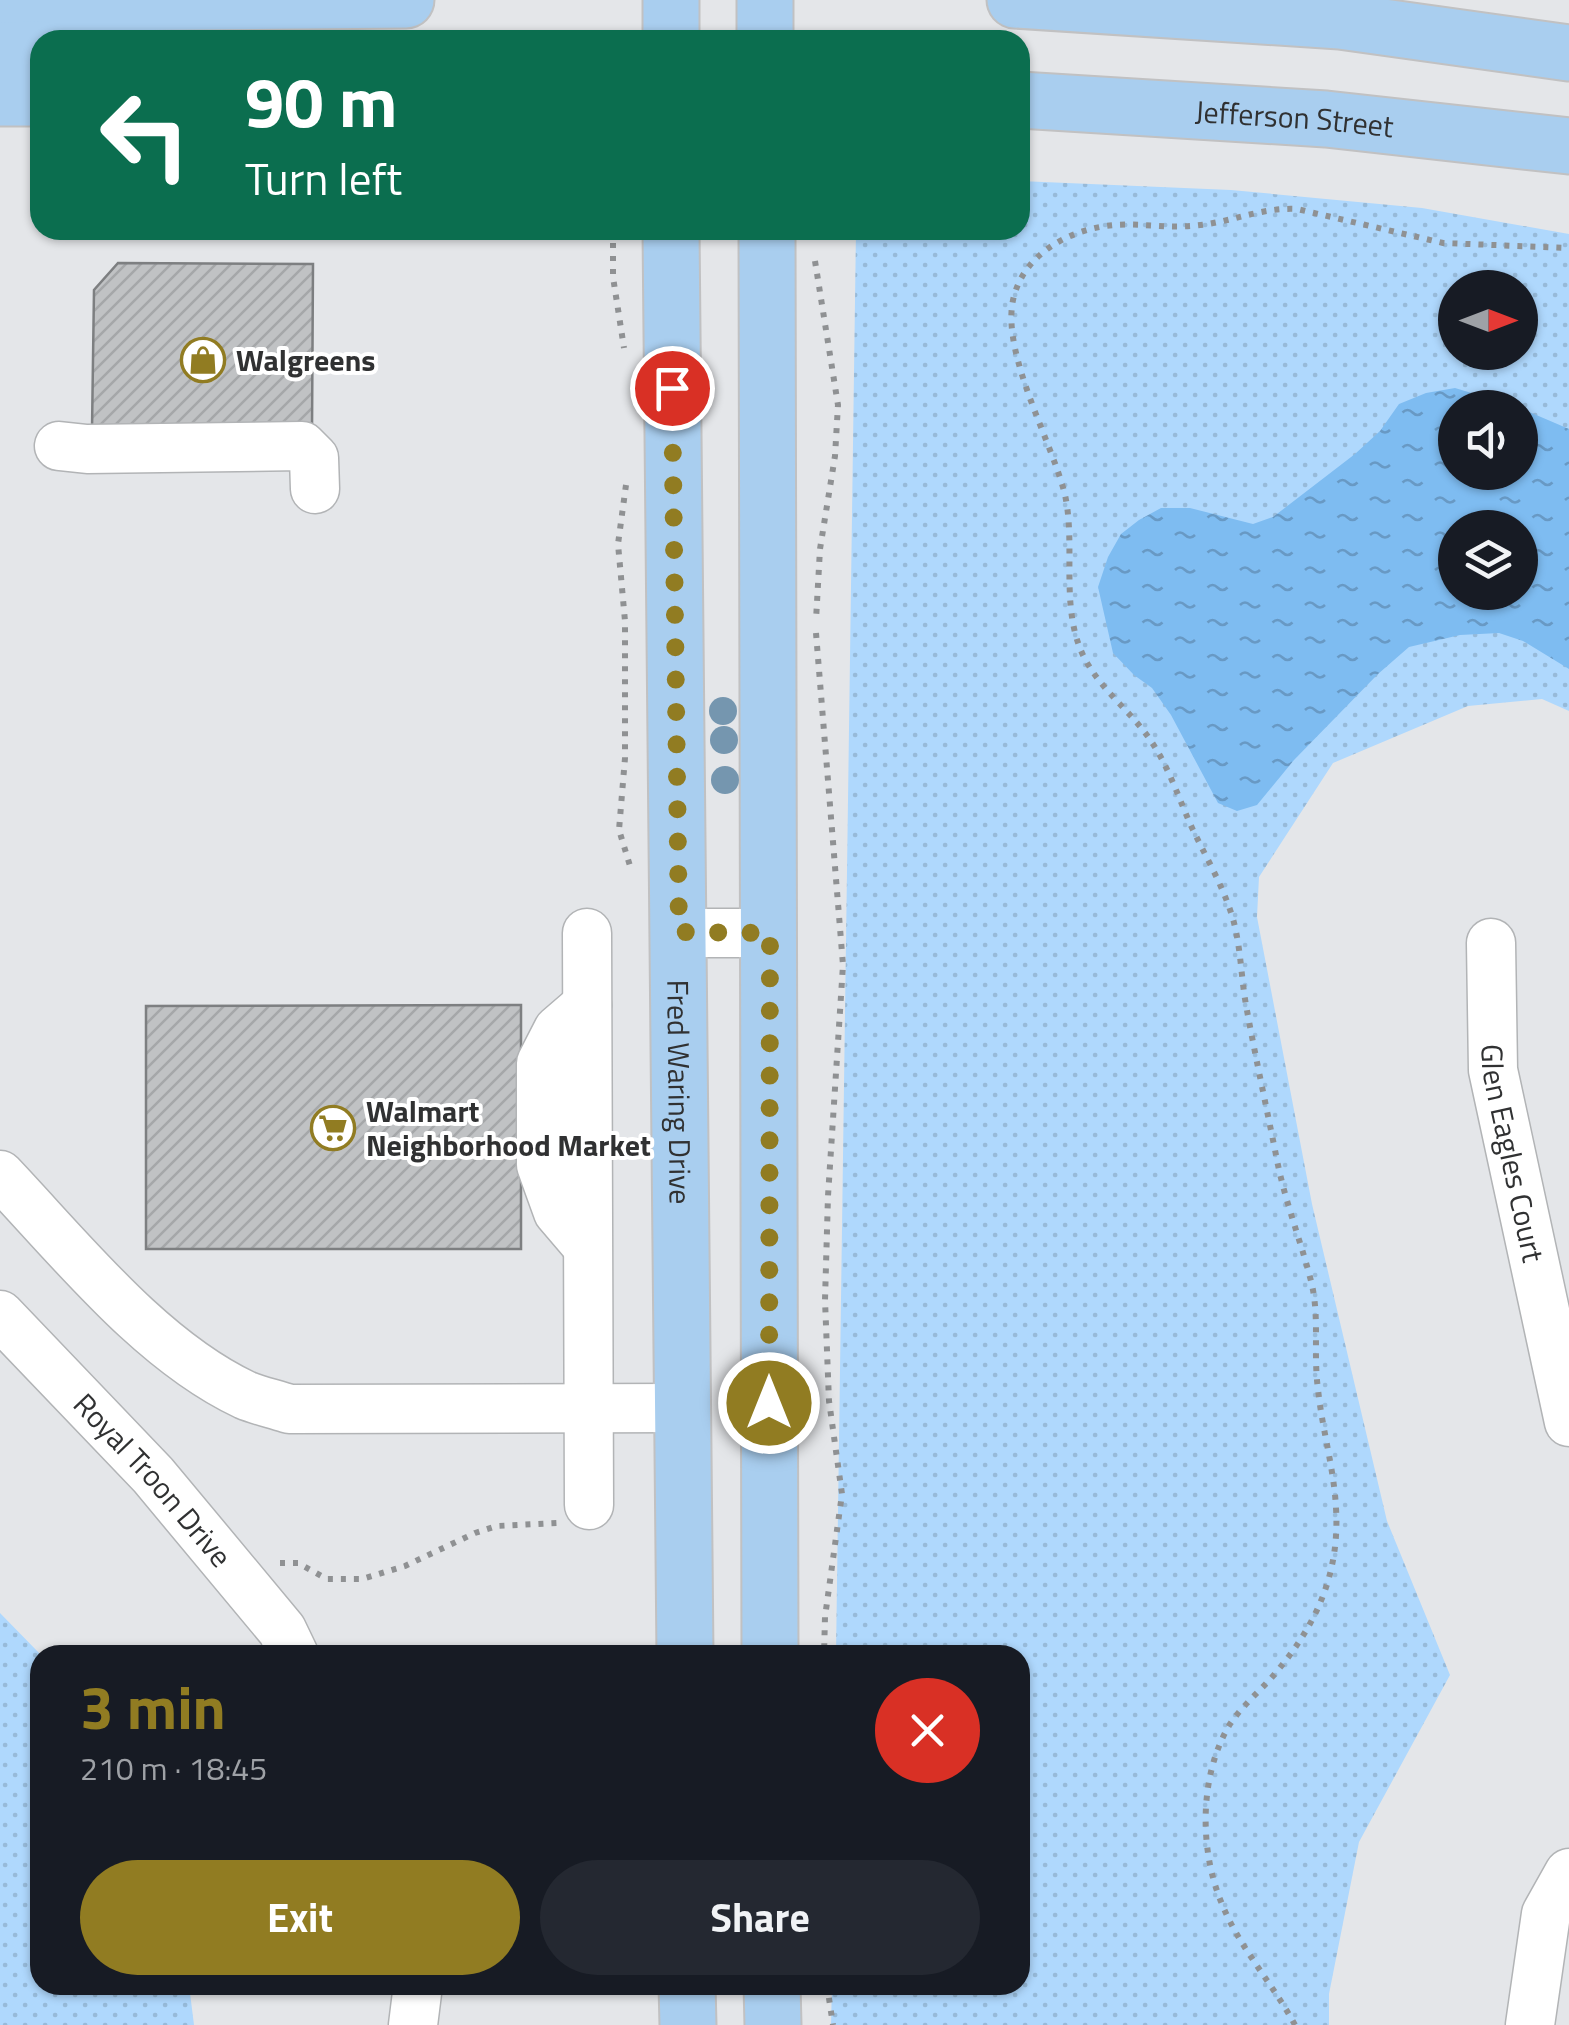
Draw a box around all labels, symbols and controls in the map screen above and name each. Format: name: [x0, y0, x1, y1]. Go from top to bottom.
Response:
text: 90 m: [245, 48, 398, 154]
icon: left: [80, 70, 210, 200]
street label: Jefferson Street: [1194, 88, 1396, 149]
text: Turn left: [245, 144, 402, 212]
north arrow: [1438, 270, 1538, 370]
map controls: [1438, 270, 1538, 610]
shop icon: Walgreens: [180, 337, 226, 383]
place label: Walgreens: [236, 337, 375, 383]
pin: [630, 346, 715, 431]
icon: arrive: [645, 361, 700, 416]
button: sound: [1438, 390, 1538, 490]
button: layers: [1438, 510, 1538, 610]
street label: Fred Waring Drive: [655, 979, 704, 1205]
street label: Glen Eagles Court: [1470, 1044, 1557, 1267]
place label: Walmart Neighborhood Market: [366, 1088, 651, 1168]
supermarket icon: Walmart Neighborhood Market: [310, 1105, 356, 1151]
position arrow: [717, 1351, 821, 1455]
street label: Royal Troon Drive: [63, 1382, 243, 1577]
text: 3 min: [80, 1661, 226, 1752]
button: close: [875, 1678, 980, 1783]
text: 210 m · 18:45: [80, 1744, 267, 1792]
button: Exit: [80, 1860, 520, 1975]
button: Share: [540, 1860, 980, 1975]

